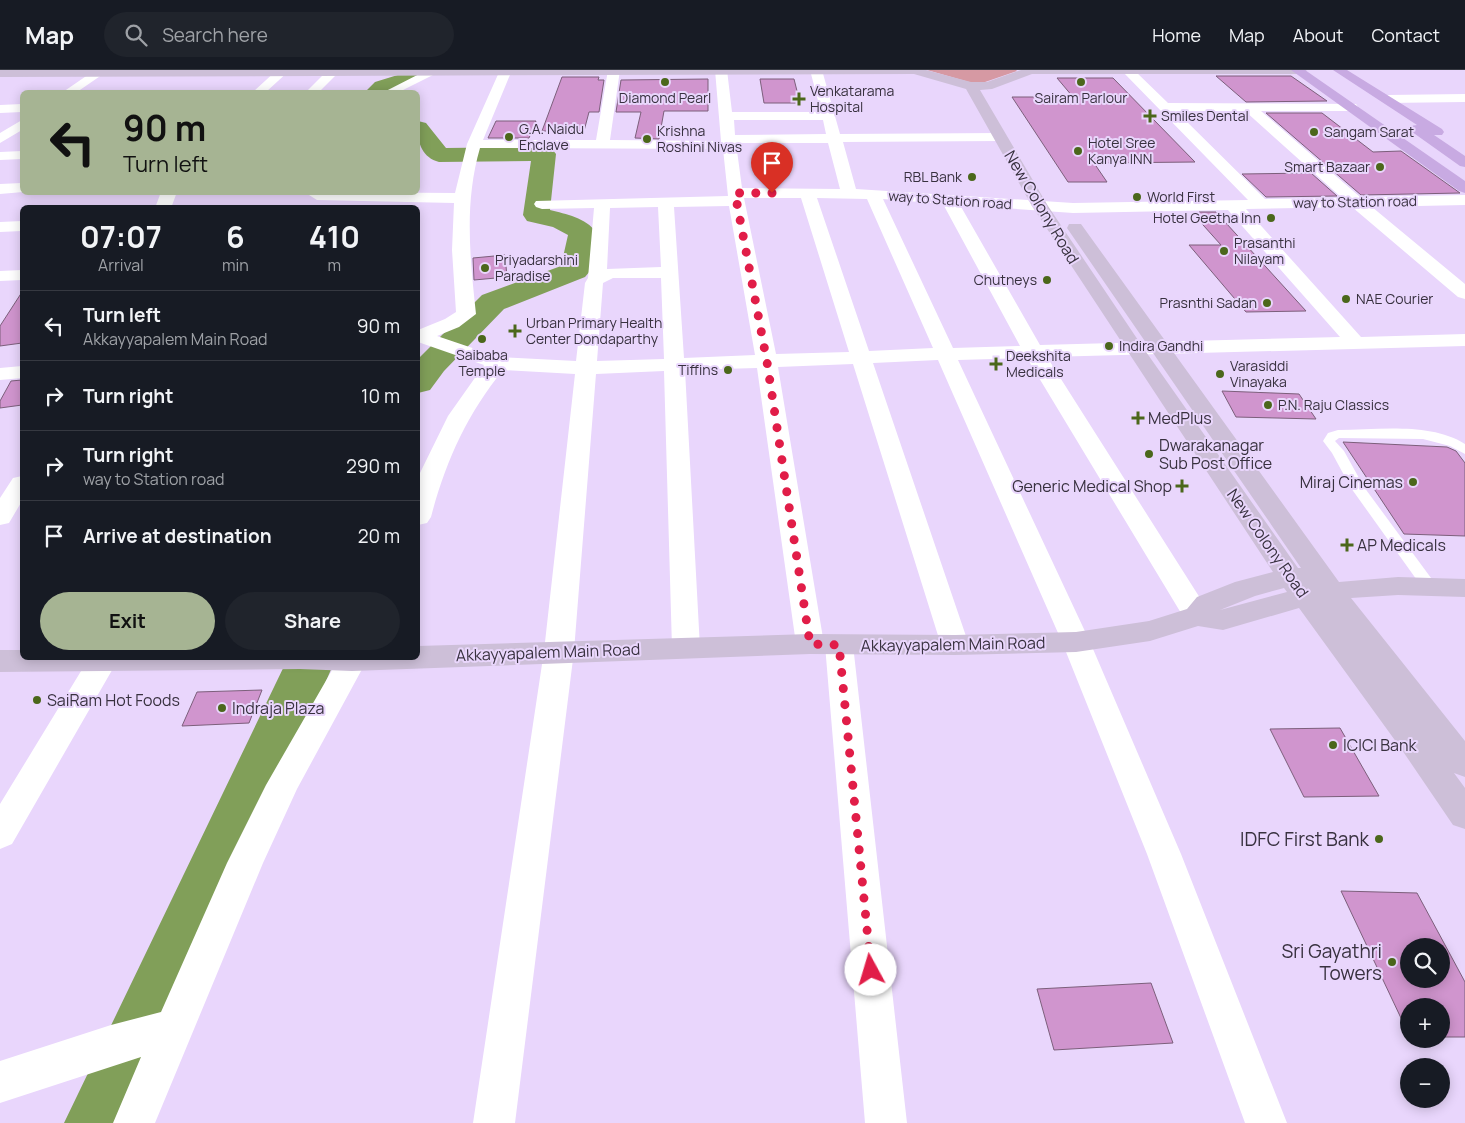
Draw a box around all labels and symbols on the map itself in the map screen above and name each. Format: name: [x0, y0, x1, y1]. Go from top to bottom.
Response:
marker: Diamond Pearl: [659, 76, 671, 88]
marker: Sairam Parlour: [1075, 76, 1087, 88]
place label: Venkatarama Hospital: [810, 81, 894, 116]
place label: Diamond Pearl: [619, 88, 711, 107]
place label: Sairam Parlour: [1035, 88, 1127, 107]
marker: Venkatarama Hospital: [792, 92, 806, 106]
place label: Smiles Dental: [1161, 106, 1249, 125]
marker: Smiles Dental: [1143, 109, 1157, 123]
place label: G.A. Naidu Enclave: [519, 119, 584, 154]
place label: Krishna Roshini Nivas: [657, 121, 742, 156]
place label: Sangam Sarat: [1324, 122, 1414, 141]
marker: Sangam Sarat: [1308, 126, 1320, 138]
marker: G.A. Naidu Enclave: [503, 131, 515, 143]
marker: Krishna Roshini Nivas: [641, 133, 653, 145]
place label: Hotel Sree Kanya INN: [1088, 133, 1155, 168]
pin: [751, 142, 793, 193]
marker: Hotel Sree Kanya INN: [1072, 145, 1084, 157]
street label: New Colony Road: [1000, 146, 1084, 268]
place label: Smart Bazaar: [1284, 157, 1370, 176]
marker: Smart Bazaar: [1374, 161, 1386, 173]
place label: RBL Bank: [904, 167, 963, 186]
marker: RBL Bank: [966, 171, 978, 183]
street label: way to Station road: [888, 186, 1012, 213]
place label: World First: [1147, 187, 1215, 206]
marker: World First: [1131, 191, 1143, 203]
street label: way to Station road: [1293, 191, 1417, 212]
place label: Hotel Geetha Inn: [1153, 208, 1261, 227]
marker: Hotel Geetha Inn: [1265, 212, 1277, 224]
place label: Prasanthi Nilayam: [1234, 233, 1296, 268]
marker: Prasanthi Nilayam: [1218, 245, 1230, 257]
place label: Priyadarshini Paradise: [495, 250, 578, 285]
marker: Priyadarshini Paradise: [479, 262, 491, 274]
place label: Chutneys: [974, 270, 1037, 289]
marker: Chutneys: [1041, 274, 1053, 286]
place label: NAE Courier: [1356, 289, 1433, 308]
place label: Prasnthi Sadan: [1160, 293, 1257, 312]
marker: NAE Courier: [1340, 293, 1352, 305]
marker: Prasnthi Sadan: [1261, 297, 1273, 309]
place label: Urban Primary Health Center Dondaparthy: [526, 313, 662, 348]
marker: Urban Primary Health Center Dondaparthy: [508, 324, 522, 338]
marker: Saibaba Temple: [476, 333, 488, 345]
place label: Indira Gandhi: [1119, 336, 1203, 355]
marker: Indira Gandhi: [1103, 340, 1115, 352]
place label: Saibaba Temple: [456, 345, 508, 380]
place label: Deekshita Medicals: [1006, 346, 1071, 381]
place label: Varasiddi Vinayaka: [1230, 356, 1289, 391]
marker: Deekshita Medicals: [990, 358, 1002, 370]
place label: Tiffins: [678, 360, 718, 379]
marker: Tiffins: [722, 364, 734, 376]
marker: Varasiddi Vinayaka: [1214, 368, 1226, 380]
place label: P.N. Raju Classics: [1278, 395, 1389, 414]
marker: P.N. Raju Classics: [1262, 399, 1274, 411]
place label: MedPlus: [1148, 407, 1212, 429]
marker: MedPlus: [1132, 412, 1144, 424]
place label: Dwarakanagar Sub Post Office: [1159, 434, 1272, 474]
marker: Dwarakanagar Sub Post Office: [1143, 448, 1155, 460]
place label: Miraj Cinemas: [1300, 471, 1403, 493]
place label: Generic Medical Shop: [1012, 475, 1172, 497]
marker: Miraj Cinemas: [1407, 476, 1419, 488]
marker: Generic Medical Shop: [1176, 480, 1188, 492]
street label: New Colony Road: [1222, 484, 1314, 602]
place label: AP Medicals: [1357, 534, 1446, 556]
marker: AP Medicals: [1341, 539, 1353, 551]
street label: Akkayyapalem Main Road: [861, 631, 1045, 657]
street label: Akkayyapalem Main Road: [455, 638, 641, 666]
place label: SaiRam Hot Foods: [47, 689, 180, 711]
marker: SaiRam Hot Foods: [31, 694, 43, 706]
place label: Indraja Plaza: [232, 697, 324, 719]
marker: Indraja Plaza: [216, 702, 228, 714]
place label: ICICI Bank: [1343, 734, 1418, 756]
marker: ICICI Bank: [1327, 739, 1339, 751]
place label: IDFC First Bank: [1240, 826, 1370, 852]
marker: IDFC First Bank: [1373, 833, 1385, 845]
place label: Sri Gayathri Towers: [1281, 938, 1382, 986]
position arrow: [844, 943, 896, 995]
marker: Sri Gayathri Towers: [1386, 956, 1398, 968]

